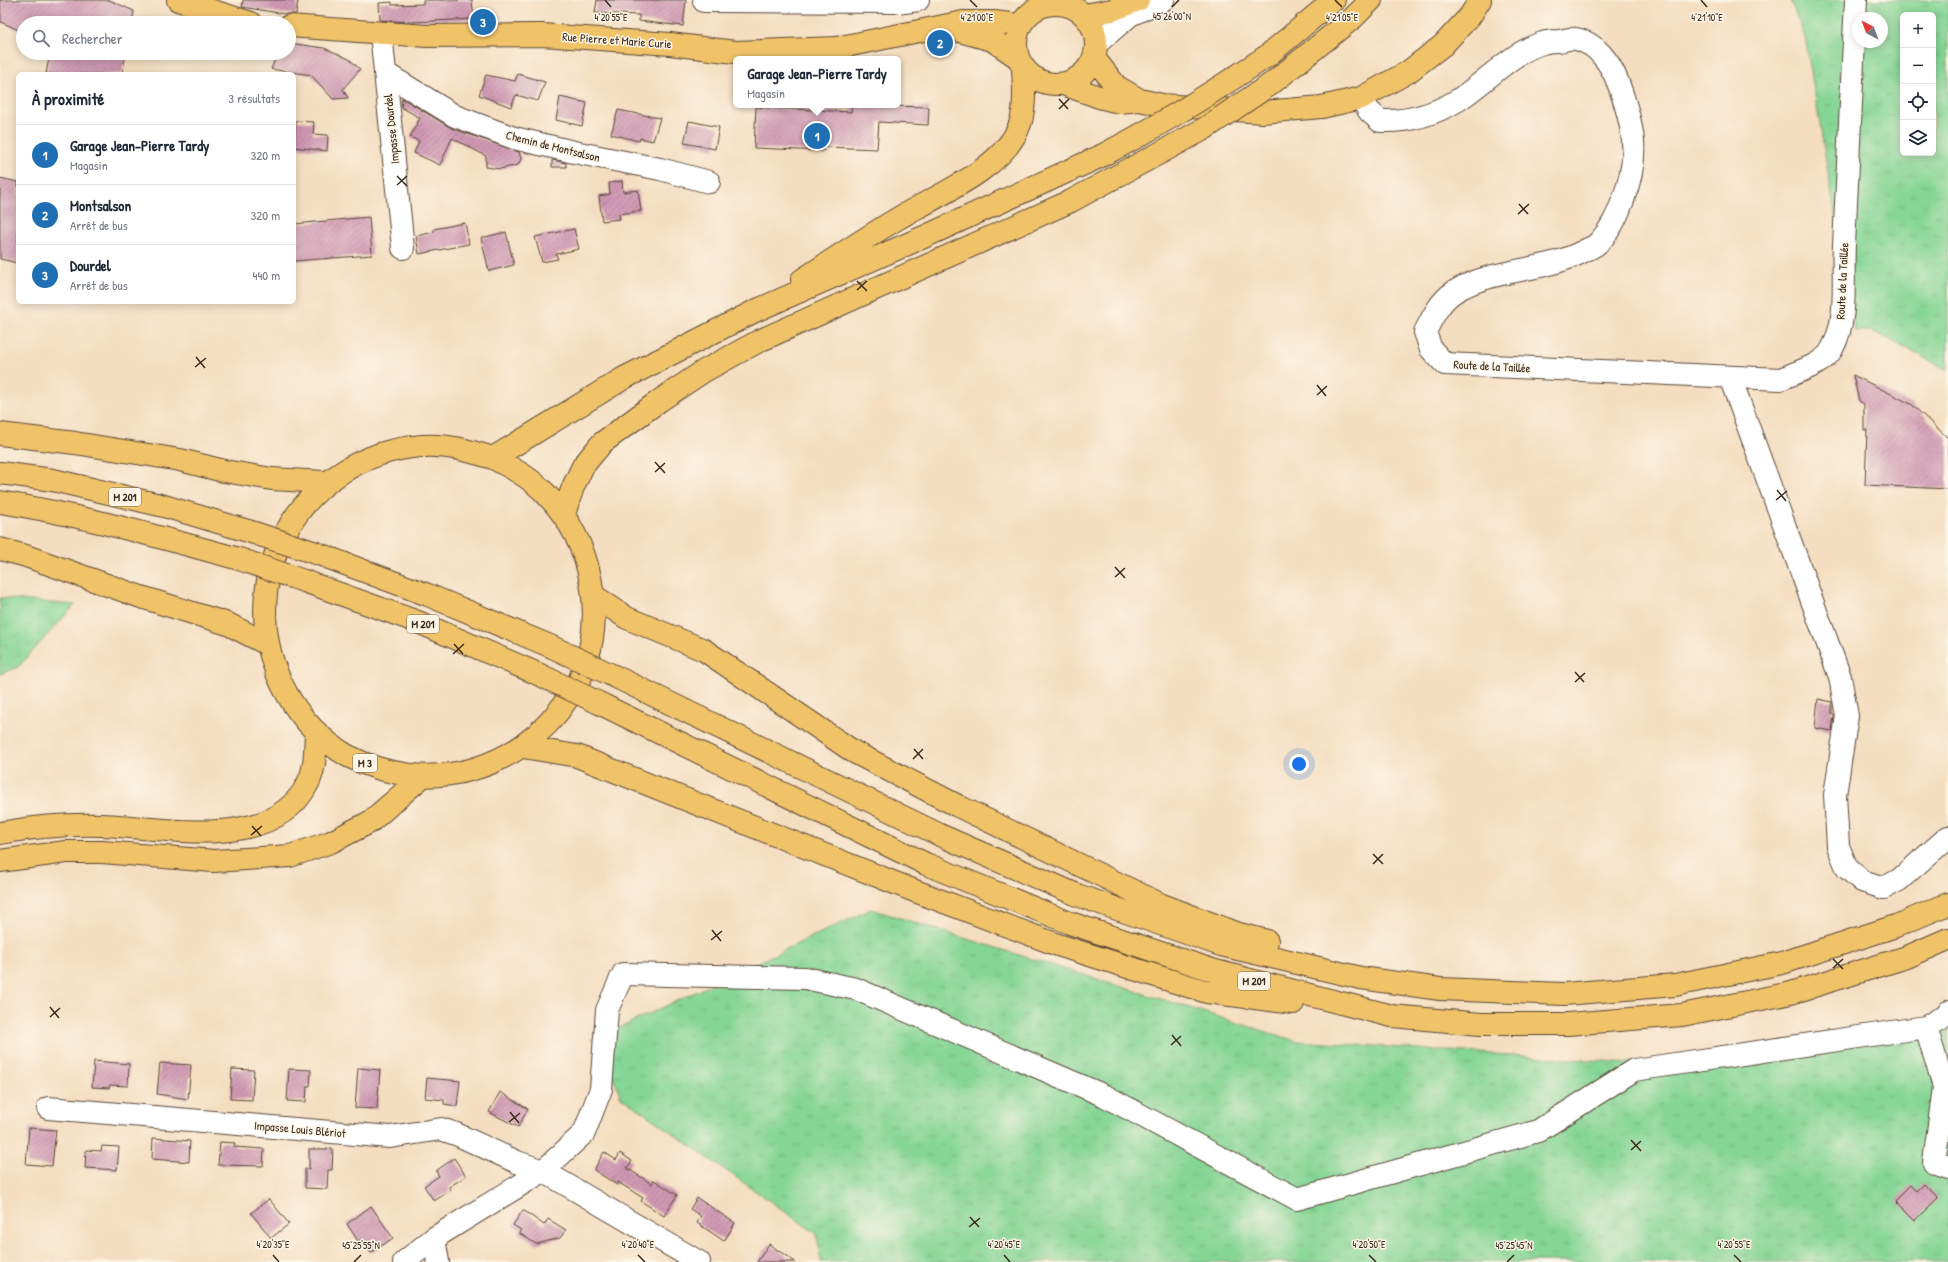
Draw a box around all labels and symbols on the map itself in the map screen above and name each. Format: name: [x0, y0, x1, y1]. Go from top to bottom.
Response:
pin: 3: [470, 7, 496, 37]
text: 45°26'00"N: [1153, 10, 1191, 23]
text: 4°20'55"E: [595, 11, 628, 24]
text: 4°21'00"E: [961, 11, 994, 24]
text: 4°21'05"E: [1326, 11, 1359, 24]
text: 4°21'10"E: [1691, 11, 1723, 24]
north arrow: [1852, 12, 1888, 48]
street label: Rue Pierre et Marie Curie: [562, 28, 672, 52]
pin: 2: [927, 28, 953, 58]
street label: Impasse Dourdel: [379, 92, 403, 165]
pin: 1: [804, 121, 830, 151]
street label: Chemin de Montsalson: [504, 126, 602, 166]
street label: Route de la Taillée: [1831, 242, 1853, 320]
street label: Route de la Taillée: [1453, 355, 1531, 377]
road number: M 201: [109, 488, 141, 506]
road number: M 201: [407, 615, 439, 633]
road number: M 3: [353, 754, 377, 772]
your location: [1289, 754, 1309, 774]
road number: M 201: [1238, 972, 1270, 990]
street label: Impasse Louis Blériot: [253, 1117, 347, 1142]
text: 4°20'35"E: [256, 1238, 290, 1251]
text: 4°20'40"E: [622, 1238, 655, 1251]
text: 4°20'45"E: [988, 1238, 1021, 1251]
text: 4°20'50"E: [1352, 1238, 1386, 1251]
text: 4°20'55"E: [1718, 1238, 1751, 1251]
text: 45°25'55"N: [342, 1239, 380, 1252]
text: 45°25'45"N: [1495, 1239, 1533, 1252]

